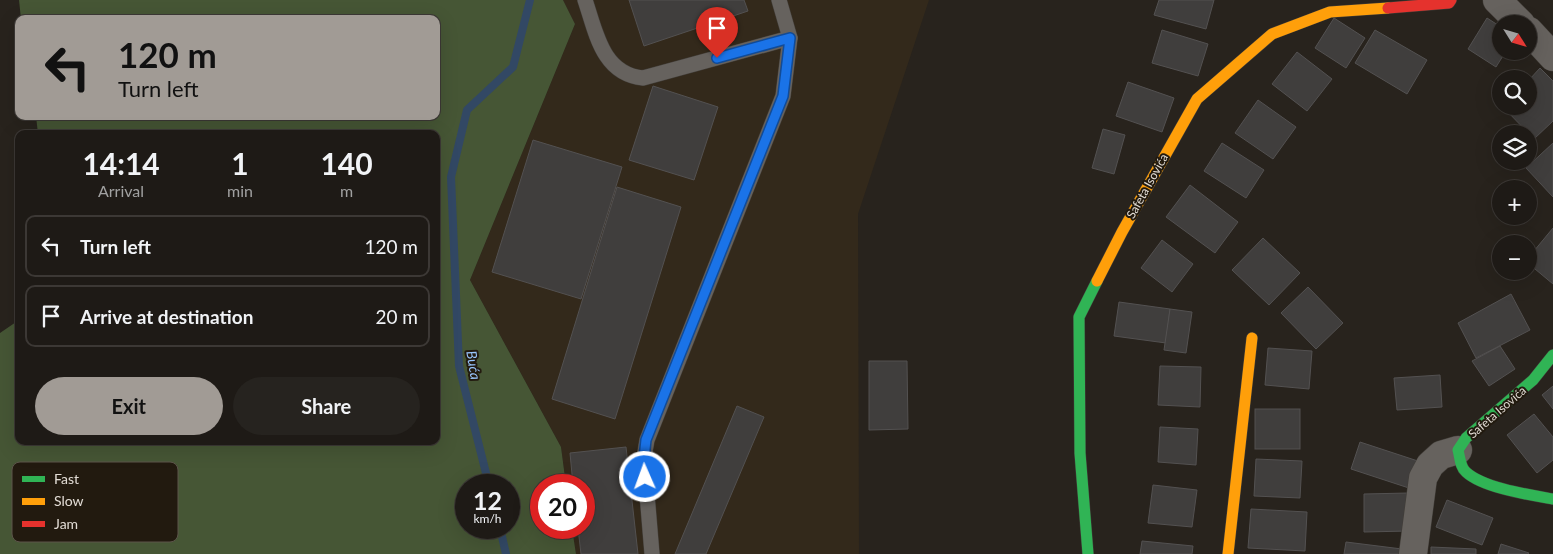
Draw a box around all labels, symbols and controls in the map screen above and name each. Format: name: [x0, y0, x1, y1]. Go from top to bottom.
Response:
pin: [696, 7, 738, 58]
icon: arrive: [703, 14, 731, 42]
north arrow: [1492, 15, 1538, 60]
map controls: [1492, 15, 1537, 280]
text: 120 m: [118, 33, 217, 75]
icon: left: [35, 35, 100, 100]
button: search: [1492, 70, 1537, 115]
text: Turn left: [118, 75, 199, 102]
button: layers: [1492, 125, 1537, 170]
text: 14:14: [82, 145, 160, 181]
text: 1: [231, 145, 249, 181]
text: 140: [320, 145, 373, 181]
street label: Safeta Isovića: [1123, 151, 1171, 221]
button: +: [1492, 180, 1537, 225]
text: Arrival: [98, 181, 144, 200]
text: min: [227, 181, 253, 200]
text: m: [340, 181, 353, 200]
icon: left: [37, 232, 65, 260]
text: Turn left: [80, 235, 151, 258]
text: 120 m: [364, 235, 418, 258]
button: −: [1492, 235, 1537, 280]
icon: arrive: [37, 302, 65, 330]
text: Arrive at destination: [80, 305, 253, 328]
text: 20 m: [375, 305, 418, 328]
water label: Buća: [463, 349, 485, 381]
button: Exit: [35, 377, 223, 435]
button: Share: [233, 377, 420, 435]
street label: Safeta Isovića: [1465, 383, 1529, 441]
position arrow: [618, 450, 670, 502]
legend: [12, 462, 178, 542]
text: Fast: [54, 470, 79, 487]
speed limit sign: 20: [530, 474, 595, 539]
text: 12: [473, 485, 502, 515]
text: Slow: [54, 492, 84, 509]
text: km/h: [473, 511, 502, 526]
text: Jam: [54, 515, 78, 532]

